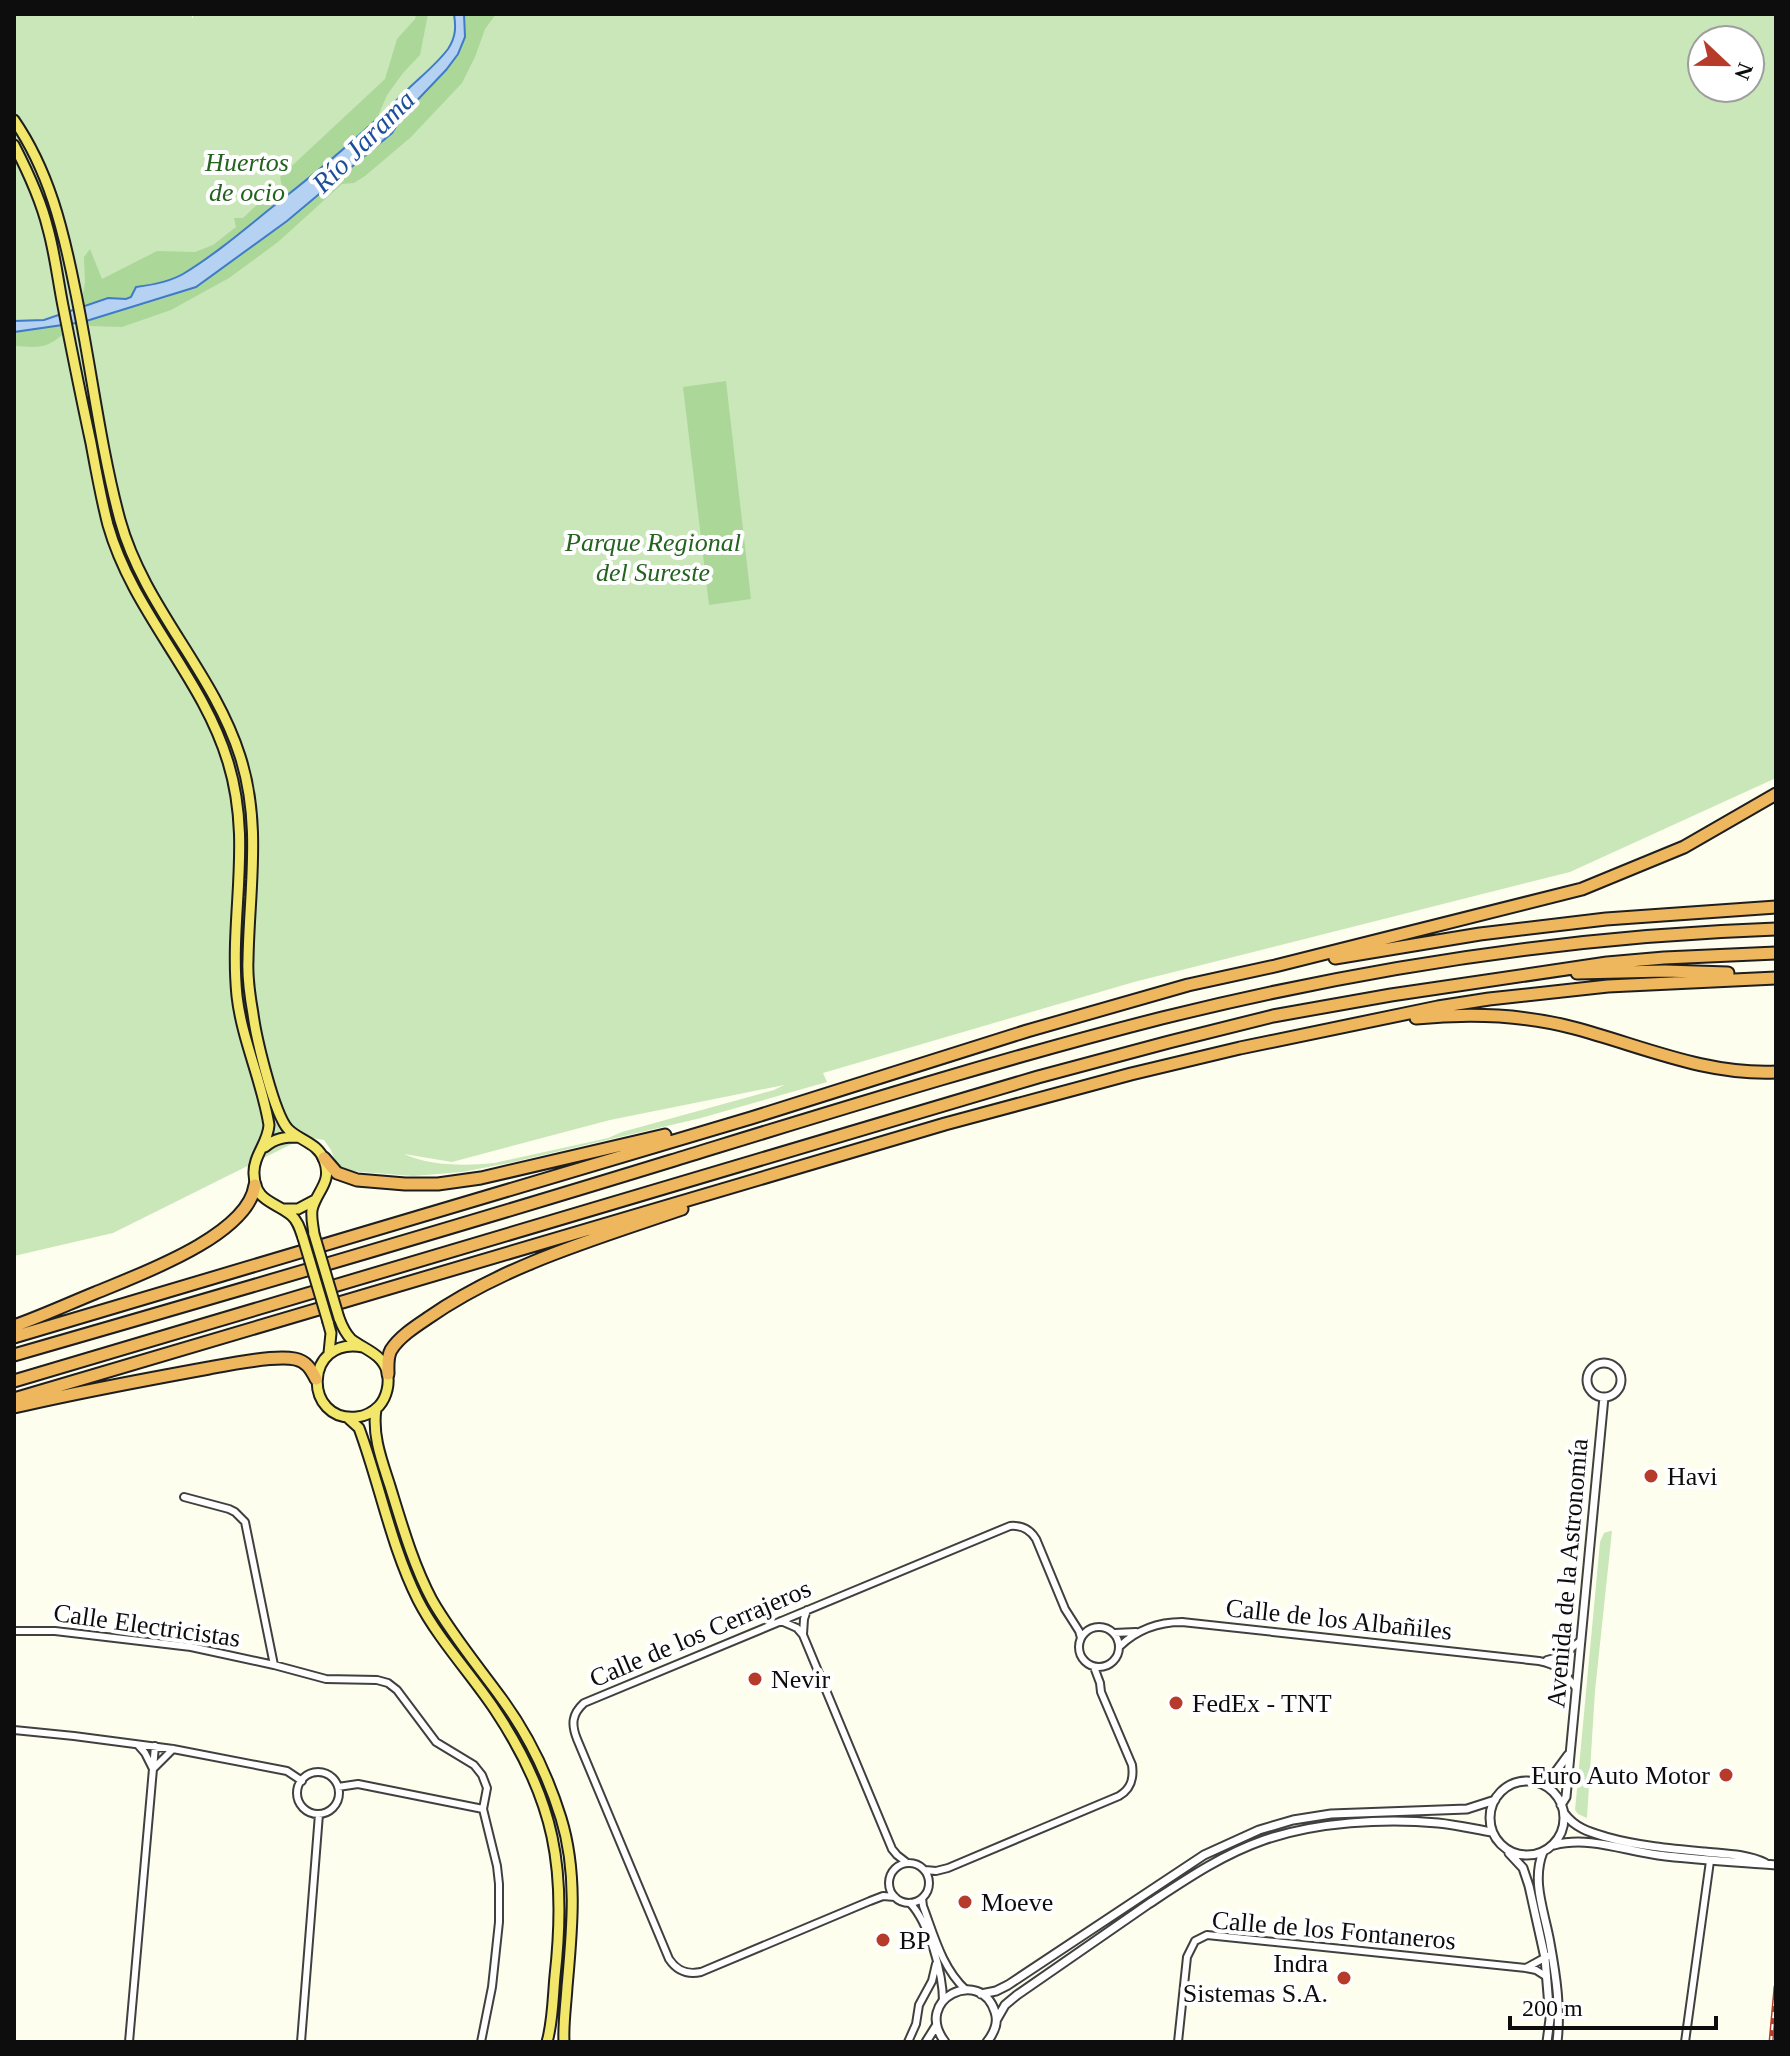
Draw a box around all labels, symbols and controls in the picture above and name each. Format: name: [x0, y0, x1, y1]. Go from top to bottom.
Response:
north arrow: [1686, 24, 1766, 104]
text: N: [1729, 59, 1759, 83]
water label: Río Jarama: [305, 84, 421, 199]
park label: Huertos de ocio: [204, 148, 289, 207]
park label: Parque Regional del Sureste: [564, 528, 741, 587]
street label: Avenida de la Astronomía: [1541, 1437, 1594, 1709]
place label: Havi: [1667, 1462, 1718, 1491]
marker: Havi: [1642, 1467, 1660, 1485]
street label: Calle de los Cerrajeros: [585, 1574, 815, 1693]
street label: Calle de los Albañiles: [1224, 1593, 1454, 1646]
street label: Calle Electricistas: [52, 1598, 242, 1653]
place label: Nevir: [771, 1665, 831, 1694]
marker: Nevir: [746, 1670, 764, 1688]
place label: FedEx - TNT: [1192, 1689, 1332, 1718]
marker: FedEx - TNT: [1167, 1694, 1185, 1712]
place label: Euro Auto Motor: [1531, 1761, 1710, 1790]
marker: Euro Auto Motor: [1717, 1766, 1735, 1784]
place label: Moeve: [981, 1888, 1053, 1917]
marker: Moeve: [956, 1893, 974, 1911]
street label: Calle de los Fontaneros: [1211, 1905, 1457, 1956]
place label: BP: [899, 1926, 931, 1955]
marker: BP: [874, 1931, 892, 1949]
place label: Indra Sistemas S.A.: [1183, 1949, 1328, 2008]
marker: Indra Sistemas S.A.: [1335, 1969, 1353, 1987]
scale bar: [1510, 1980, 1716, 2030]
text: 200 m: [1522, 1995, 1583, 2021]

